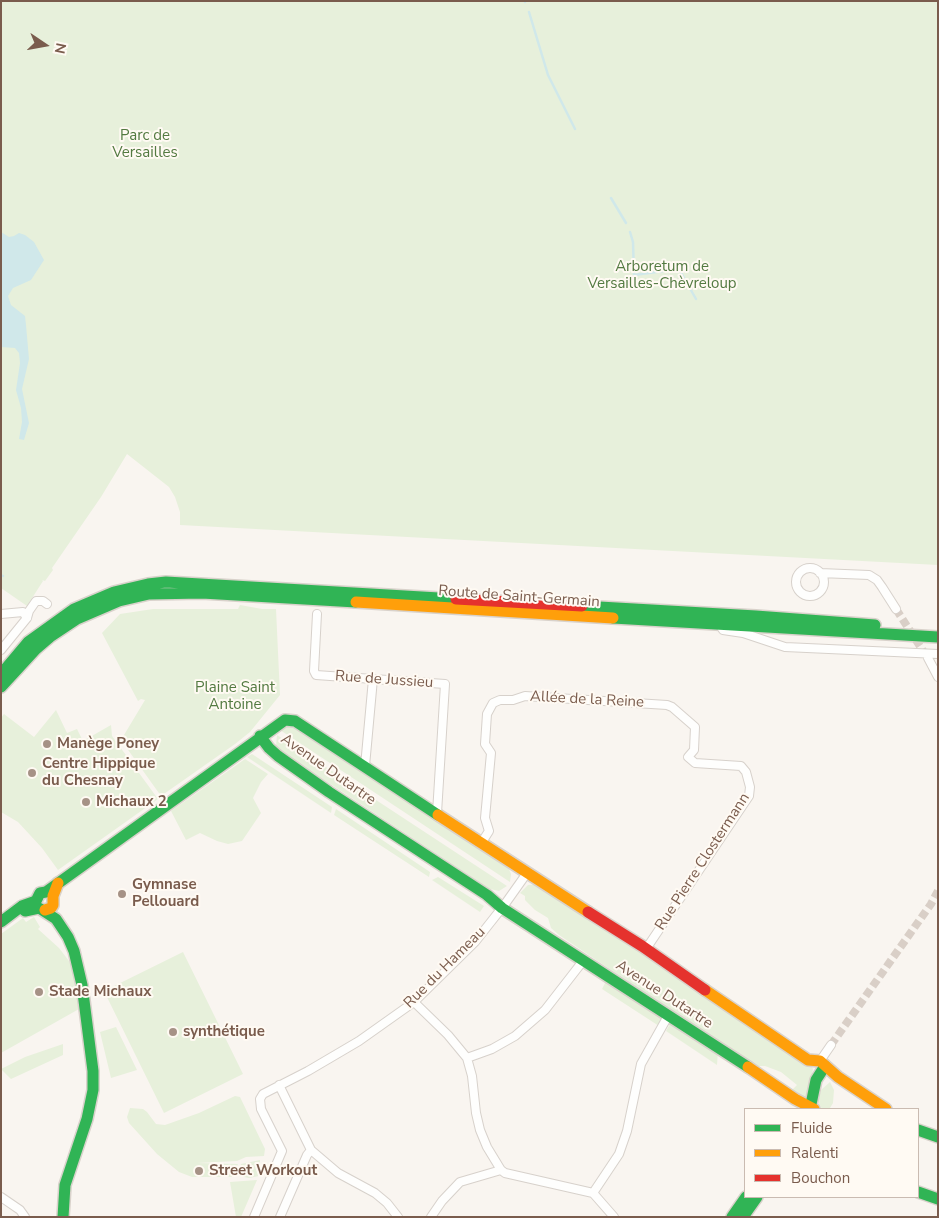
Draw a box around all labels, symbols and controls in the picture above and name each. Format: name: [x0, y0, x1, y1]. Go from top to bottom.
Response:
north arrow: [20, 20, 70, 70]
text: N: [50, 41, 71, 55]
park label: Parc de Versailles: [112, 127, 178, 162]
park label: Arboretum de Versailles-Chèvreloup: [587, 258, 737, 293]
street label: Route de Saint-Germain: [438, 582, 600, 612]
street label: Rue de Jussieu: [334, 668, 434, 692]
park label: Plaine Saint Antoine: [195, 679, 275, 714]
street label: Allée de la Reine: [530, 688, 644, 712]
street label: Avenue Dutartre: [277, 731, 379, 809]
place label: Manège Poney: [57, 735, 159, 753]
marker: Manège Poney: [41, 738, 53, 750]
place label: Centre Hippique du Chesnay: [42, 755, 155, 790]
marker: Centre Hippique du Chesnay: [26, 767, 38, 779]
street label: Rue Pierre Clostermann: [652, 790, 754, 934]
place label: Michaux 2: [96, 793, 167, 811]
marker: Michaux 2: [80, 796, 92, 808]
place label: Gymnase Pellouard: [132, 876, 199, 911]
marker: Gymnase Pellouard: [116, 888, 128, 900]
street label: Rue du Hameau: [401, 924, 489, 1012]
street label: Avenue Dutartre: [612, 957, 716, 1033]
place label: Stade Michaux: [49, 983, 151, 1001]
marker: Stade Michaux: [33, 986, 45, 998]
place label: synthétique: [183, 1023, 265, 1041]
marker: synthétique: [167, 1026, 179, 1038]
legend: [744, 1108, 919, 1198]
text: Fluide: [791, 1118, 832, 1138]
text: Ralenti: [791, 1143, 839, 1163]
place label: Street Workout: [209, 1162, 317, 1180]
marker: Street Workout: [193, 1165, 205, 1177]
text: Bouchon: [791, 1168, 850, 1188]

